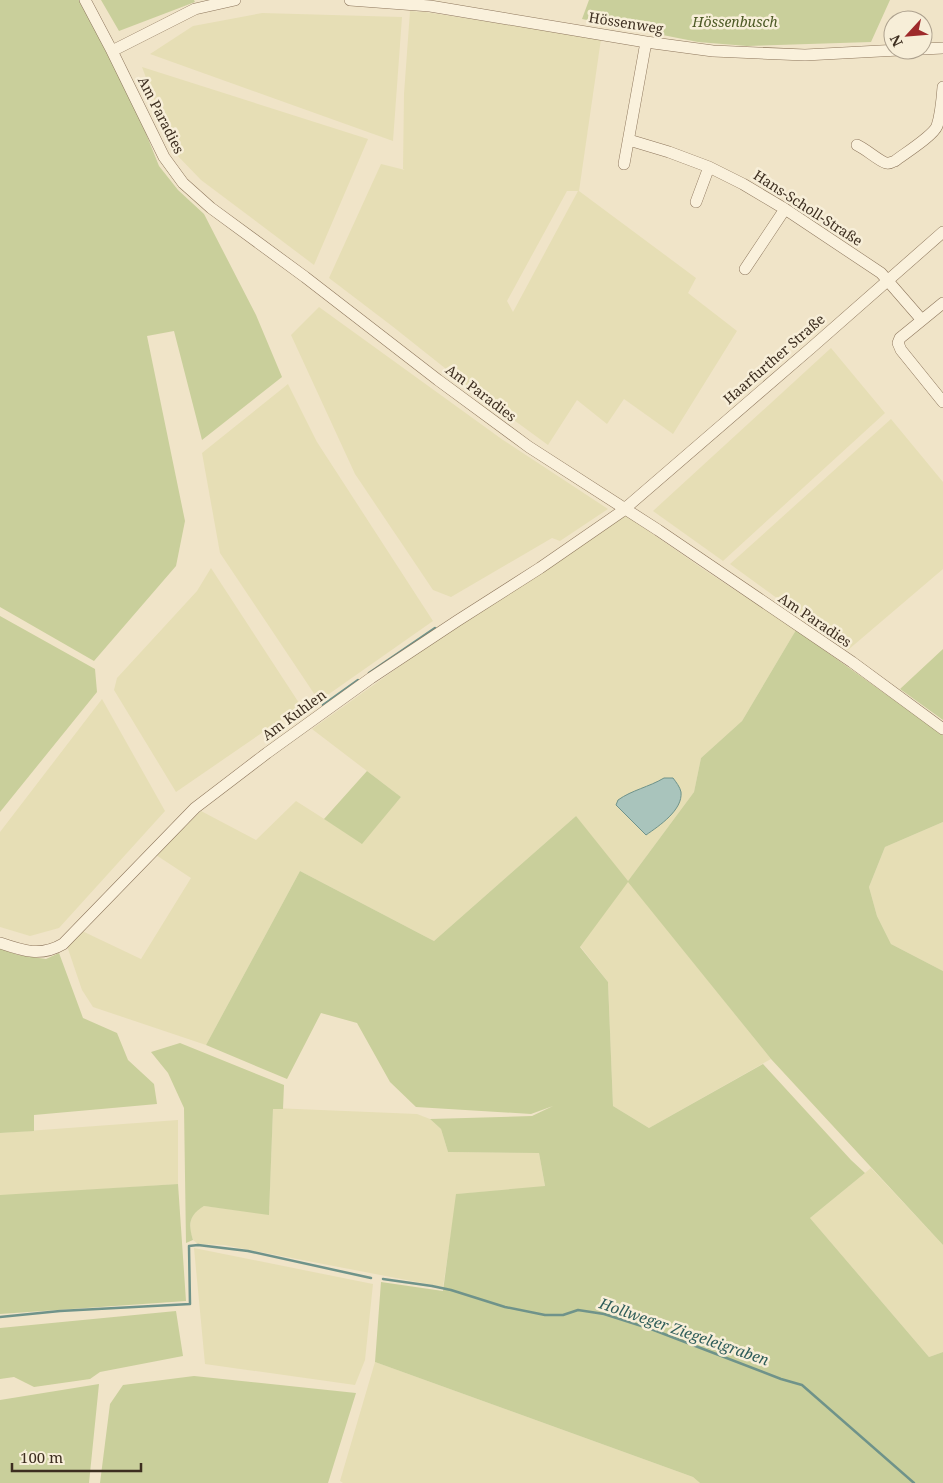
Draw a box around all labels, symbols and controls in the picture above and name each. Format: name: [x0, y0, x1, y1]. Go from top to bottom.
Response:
street label: Hössenweg: [587, 7, 665, 38]
north arrow: [883, 10, 933, 60]
park label: Hössenbusch: [691, 12, 778, 31]
text: N: [885, 32, 907, 50]
street label: Am Paradies: [134, 73, 189, 157]
street label: Hans-Scholl-Straße: [750, 165, 866, 250]
street label: Haarfurther Straße: [719, 309, 829, 408]
street label: Am Paradies: [442, 360, 521, 426]
street label: Am Paradies: [775, 588, 855, 651]
street label: Am Kuhlen: [258, 685, 330, 744]
water label: Hollweger Ziegeleigraben: [596, 1292, 772, 1369]
scale bar: [12, 1440, 141, 1472]
text: 100 m: [20, 1447, 63, 1467]

